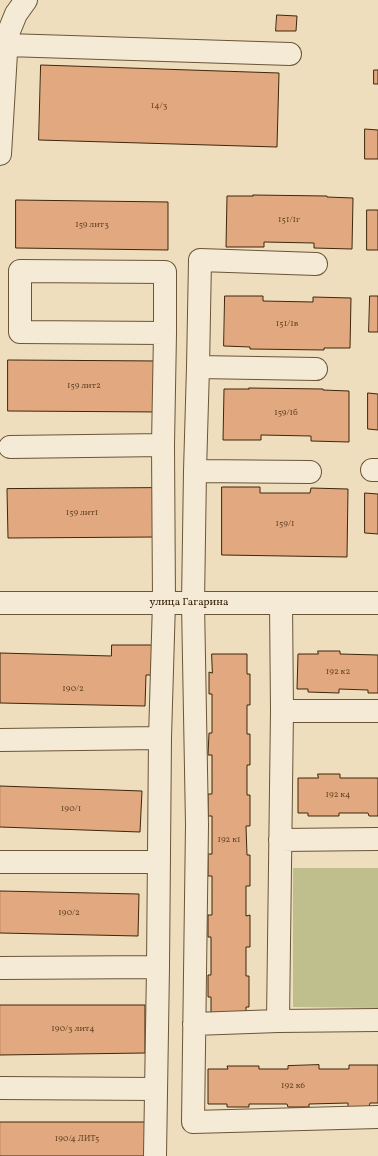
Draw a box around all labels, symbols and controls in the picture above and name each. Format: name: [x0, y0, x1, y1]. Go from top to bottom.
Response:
house number: 14/3: [151, 101, 167, 111]
house number: 151/1г: [278, 215, 300, 225]
house number: 159 лит3: [75, 220, 109, 230]
house number: 151/1в: [276, 319, 298, 329]
house number: 159 лит2: [67, 381, 101, 391]
house number: 159/1б: [274, 408, 298, 418]
house number: 159 лит1: [66, 508, 98, 518]
house number: 159/1: [276, 519, 294, 529]
street label: улица Гагарина: [150, 596, 228, 610]
house number: 192 к2: [326, 667, 350, 677]
house number: 190/2: [62, 684, 84, 694]
house number: 192 к4: [326, 790, 350, 800]
house number: 190/1: [61, 804, 81, 814]
house number: 192 к1: [217, 835, 241, 845]
house number: 190/2: [58, 908, 80, 918]
house number: 190/3 лит4: [51, 1024, 95, 1034]
house number: 192 к6: [281, 1081, 305, 1091]
house number: 190/4 ЛИТ5: [55, 1134, 99, 1144]

